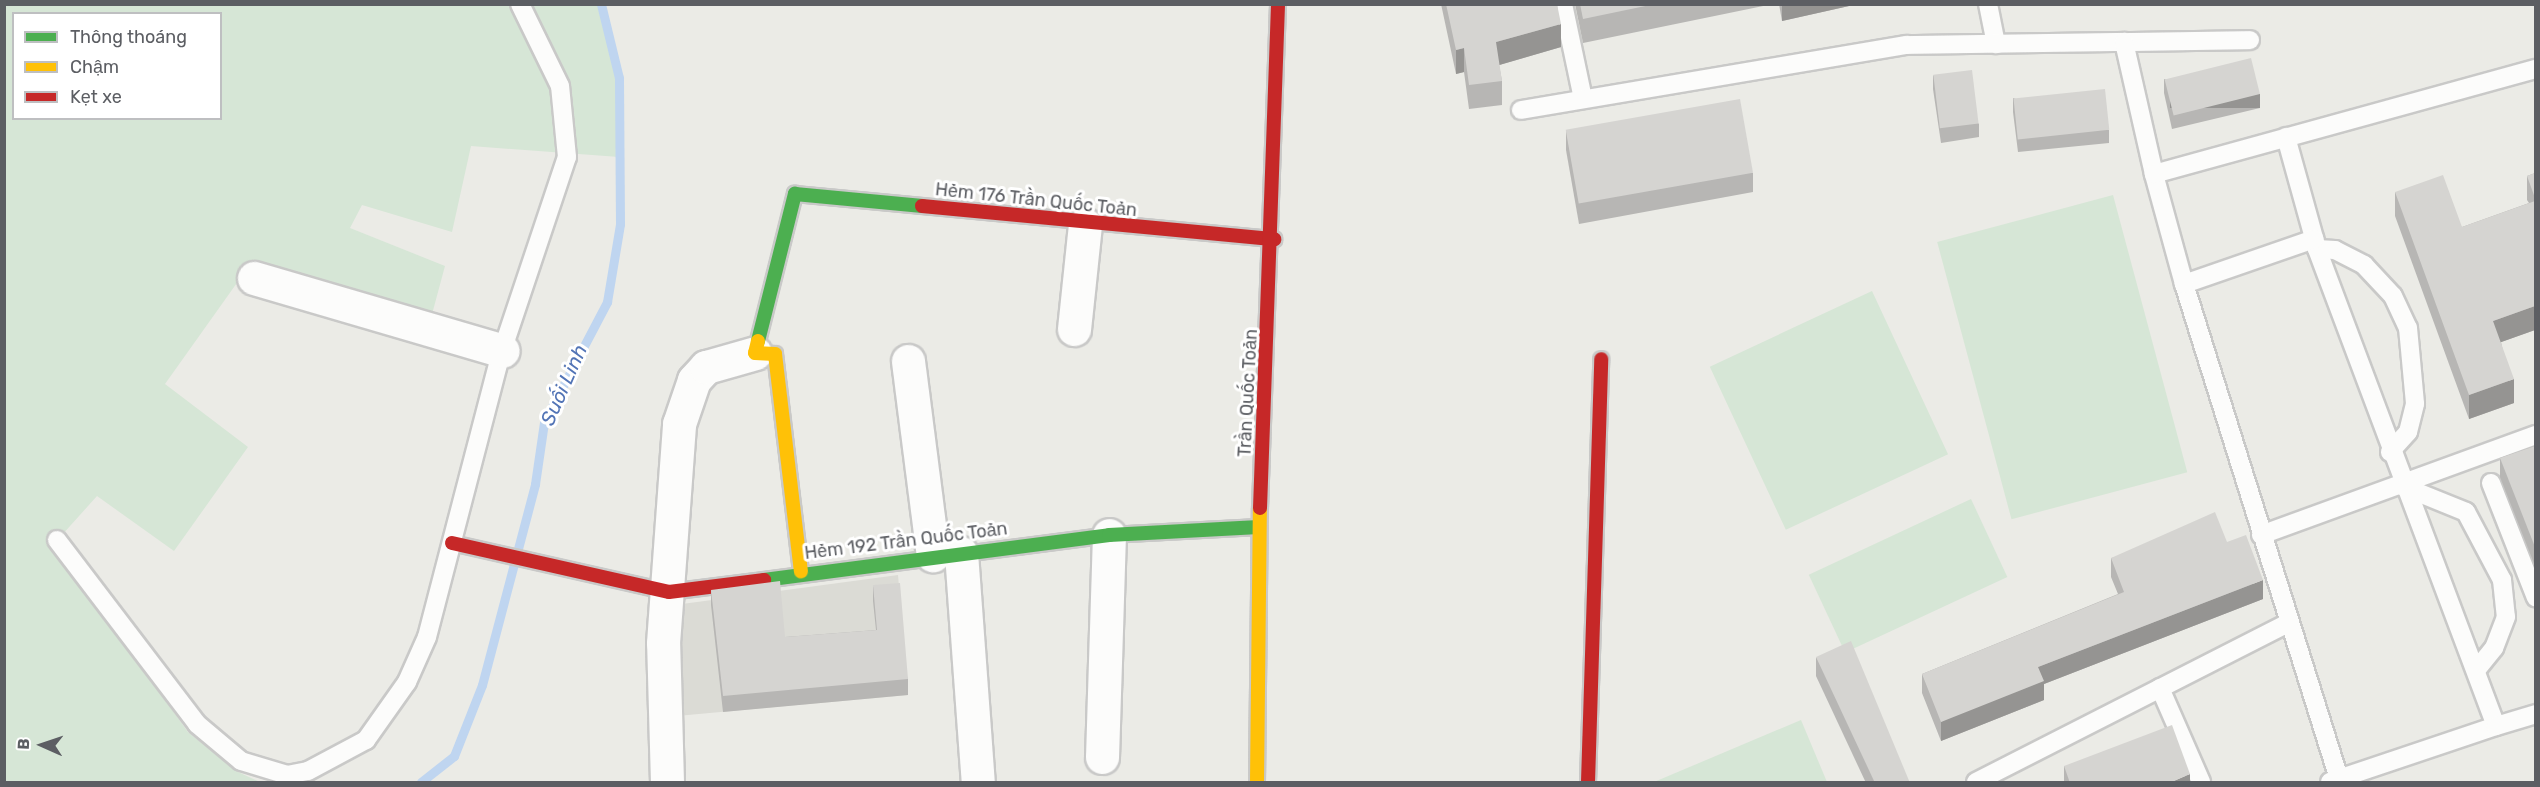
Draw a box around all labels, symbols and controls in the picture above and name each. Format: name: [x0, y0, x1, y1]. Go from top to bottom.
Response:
legend: [12, 12, 222, 120]
text: Thông thoáng: [70, 26, 187, 48]
text: Chậm: [70, 56, 119, 78]
text: Kẹt xe: [70, 86, 122, 108]
street label: Hẻm 176 Trần Quốc Toản: [934, 179, 1138, 221]
street label: Trần Quốc Toản: [1234, 328, 1262, 458]
water label: Suối Linh: [536, 341, 592, 429]
street label: Hẻm 192 Trần Quốc Toản: [803, 518, 1009, 564]
north arrow: [12, 715, 72, 775]
text: B: [14, 738, 33, 750]

